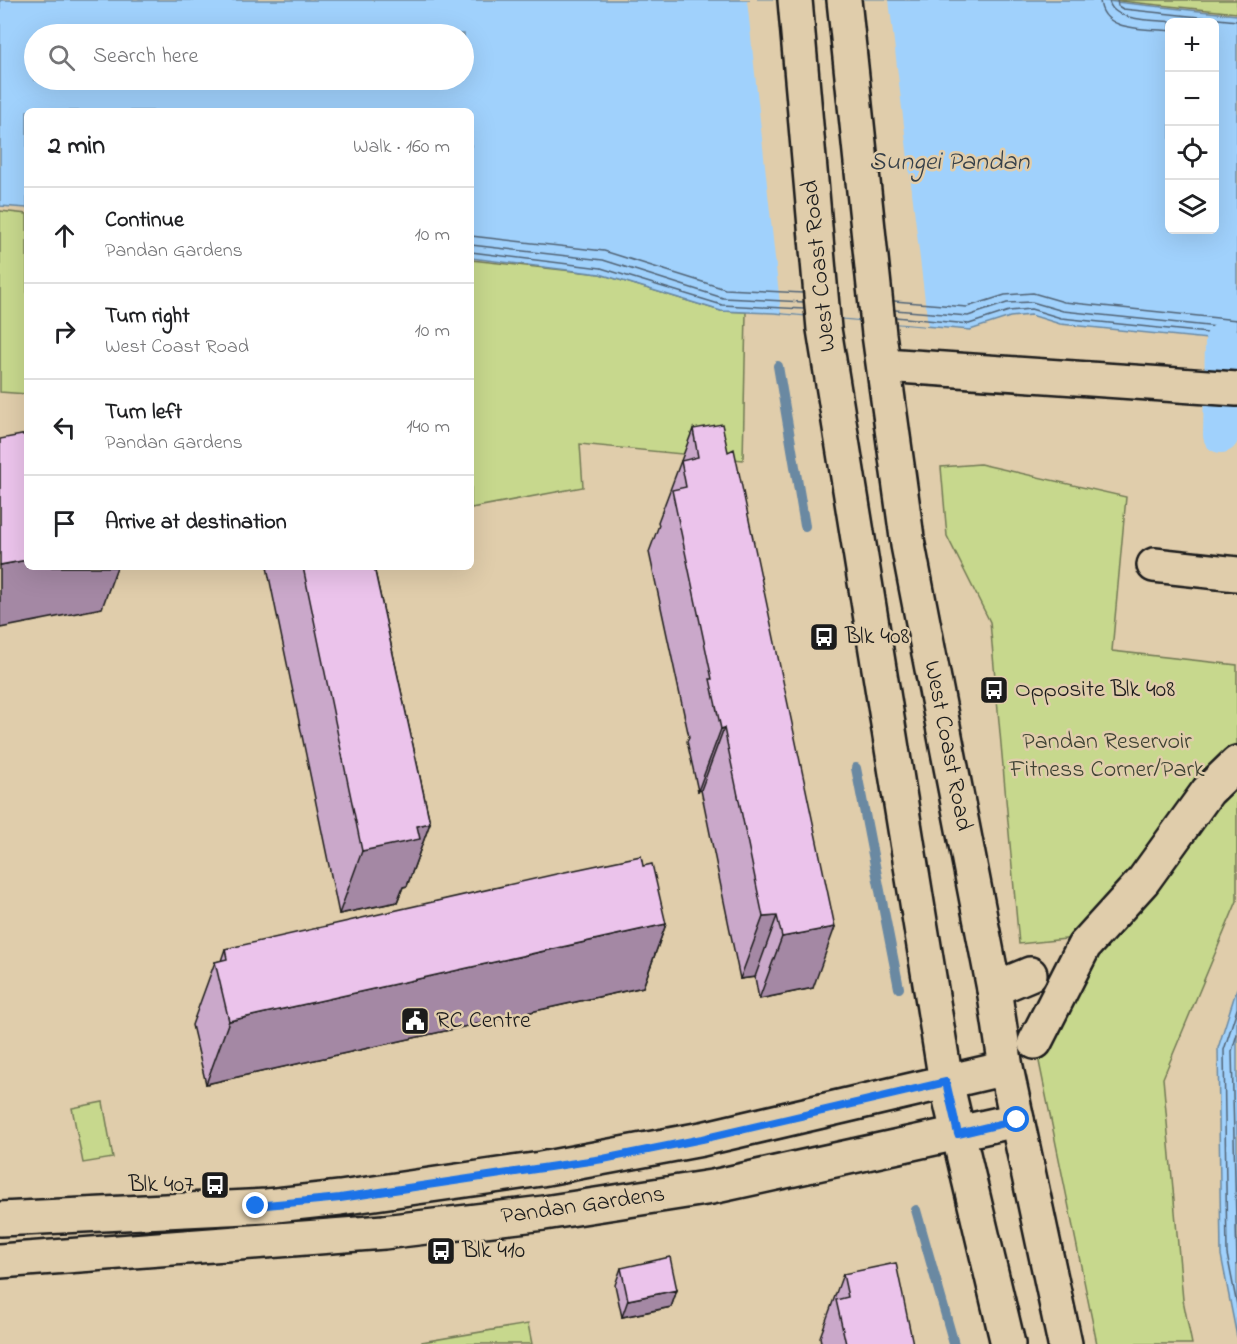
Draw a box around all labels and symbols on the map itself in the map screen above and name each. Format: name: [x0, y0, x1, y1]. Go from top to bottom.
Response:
water label: Sungei Pandan: [869, 144, 1031, 182]
street label: West Coast Road: [794, 178, 846, 354]
place label: Blk 408: [844, 620, 910, 655]
bus stop icon: Blk 408: [808, 621, 840, 653]
street label: West Coast Road: [913, 658, 981, 835]
place label: Opposite Blk 408: [1015, 673, 1175, 708]
bus stop icon: Opposite Blk 408: [978, 674, 1010, 706]
park label: Pandan Reservoir Fitness Corner/Park: [1009, 725, 1205, 788]
place label: RC Centre: [436, 1004, 531, 1039]
public building icon: RC Centre: [399, 1005, 431, 1037]
route start: [1003, 1106, 1029, 1132]
place label: Blk 407: [128, 1168, 194, 1203]
bus stop icon: Blk 407: [199, 1169, 231, 1201]
street label: Pandan Gardens: [499, 1177, 667, 1235]
route end: [242, 1192, 268, 1218]
place label: Blk 410: [461, 1234, 525, 1269]
bus stop icon: Blk 410: [425, 1235, 457, 1267]

